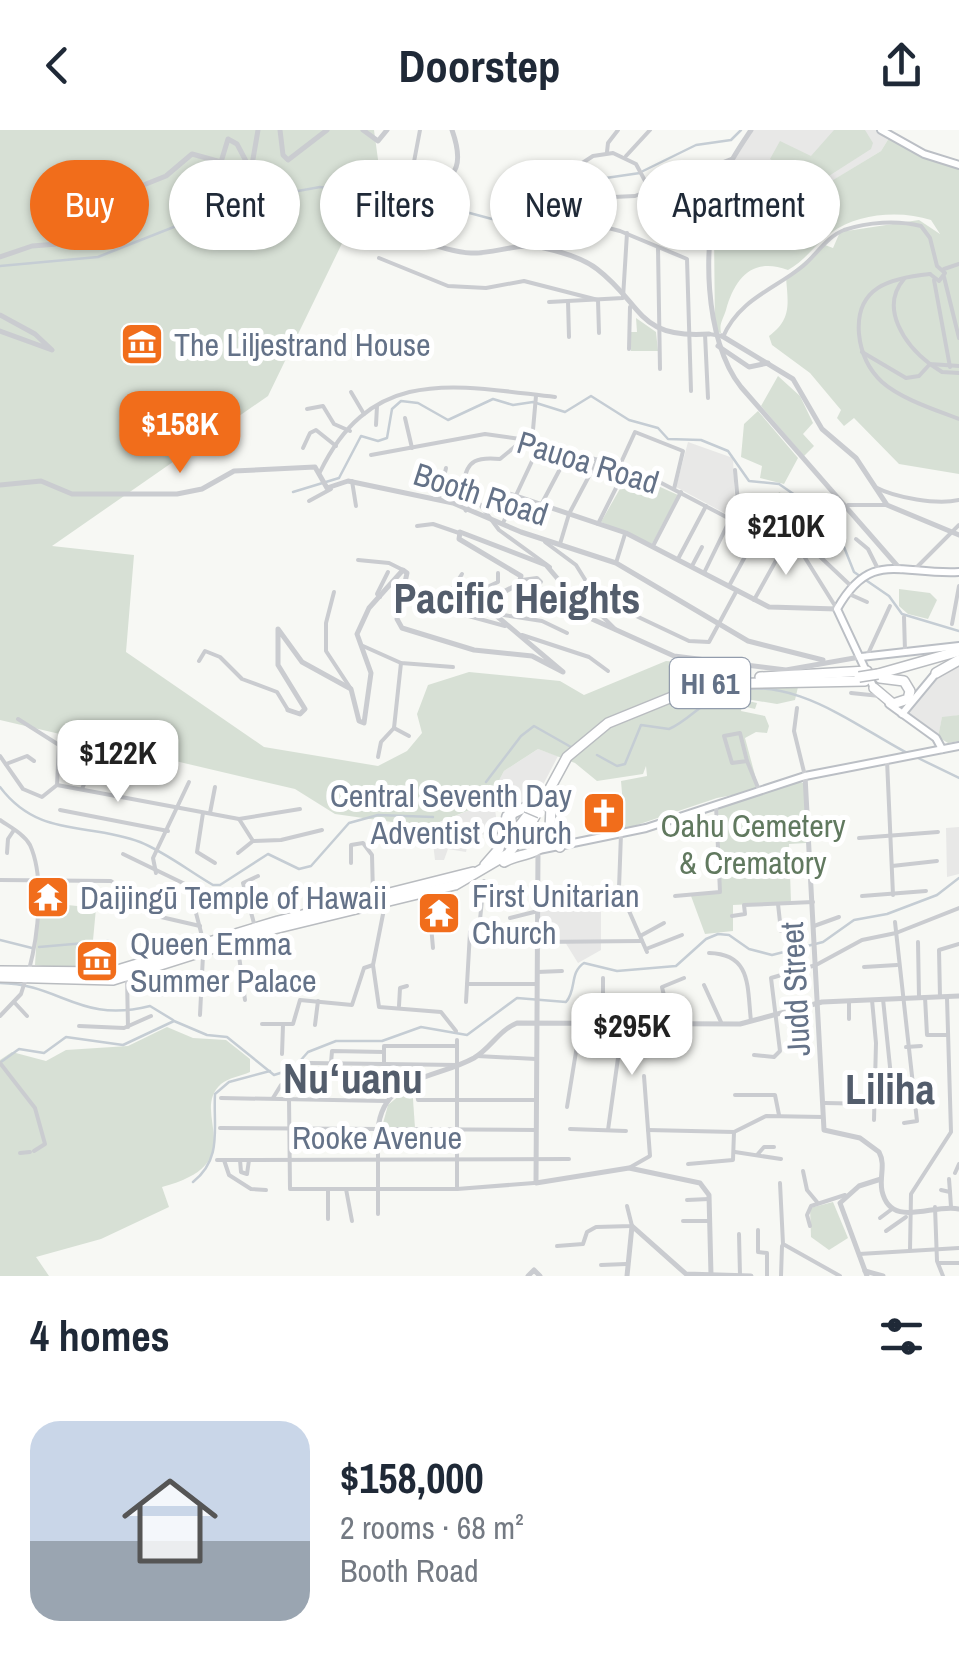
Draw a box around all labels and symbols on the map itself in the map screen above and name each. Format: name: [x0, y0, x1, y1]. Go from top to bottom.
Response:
museum icon: The Liljestrand House: [119, 321, 165, 367]
place label: The Liljestrand House: [174, 323, 431, 366]
pin: $158K: [110, 391, 250, 476]
street label: Pauoa Road: [512, 420, 664, 504]
street label: Booth Road: [408, 452, 554, 536]
pin: $210K: [716, 493, 856, 578]
district label: Pacific Heights: [394, 570, 640, 626]
road number: HI 61: [670, 658, 750, 708]
pin: $122K: [48, 720, 188, 805]
place label: Central Seventh Day Adventist Church: [330, 774, 572, 854]
church icon: Central Seventh Day Adventist Church: [581, 790, 627, 836]
park label: Oahu Cemetery & Crematory: [660, 804, 846, 884]
temple icon: Daijingū Temple of Hawaii: [25, 874, 71, 920]
place label: First Unitarian Church: [472, 874, 640, 954]
place label: Daijingū Temple of Hawaii: [80, 876, 387, 919]
temple icon: First Unitarian Church: [416, 890, 462, 936]
street label: Judd Street: [770, 921, 820, 1057]
place label: Queen Emma Summer Palace: [130, 922, 317, 1002]
museum icon: Queen Emma Summer Palace: [74, 938, 120, 984]
pin: $295K: [562, 993, 702, 1078]
district label: Nuʻuanu: [283, 1050, 423, 1106]
district label: Liliha: [845, 1061, 935, 1117]
street label: Rooke Avenue: [292, 1116, 462, 1159]

